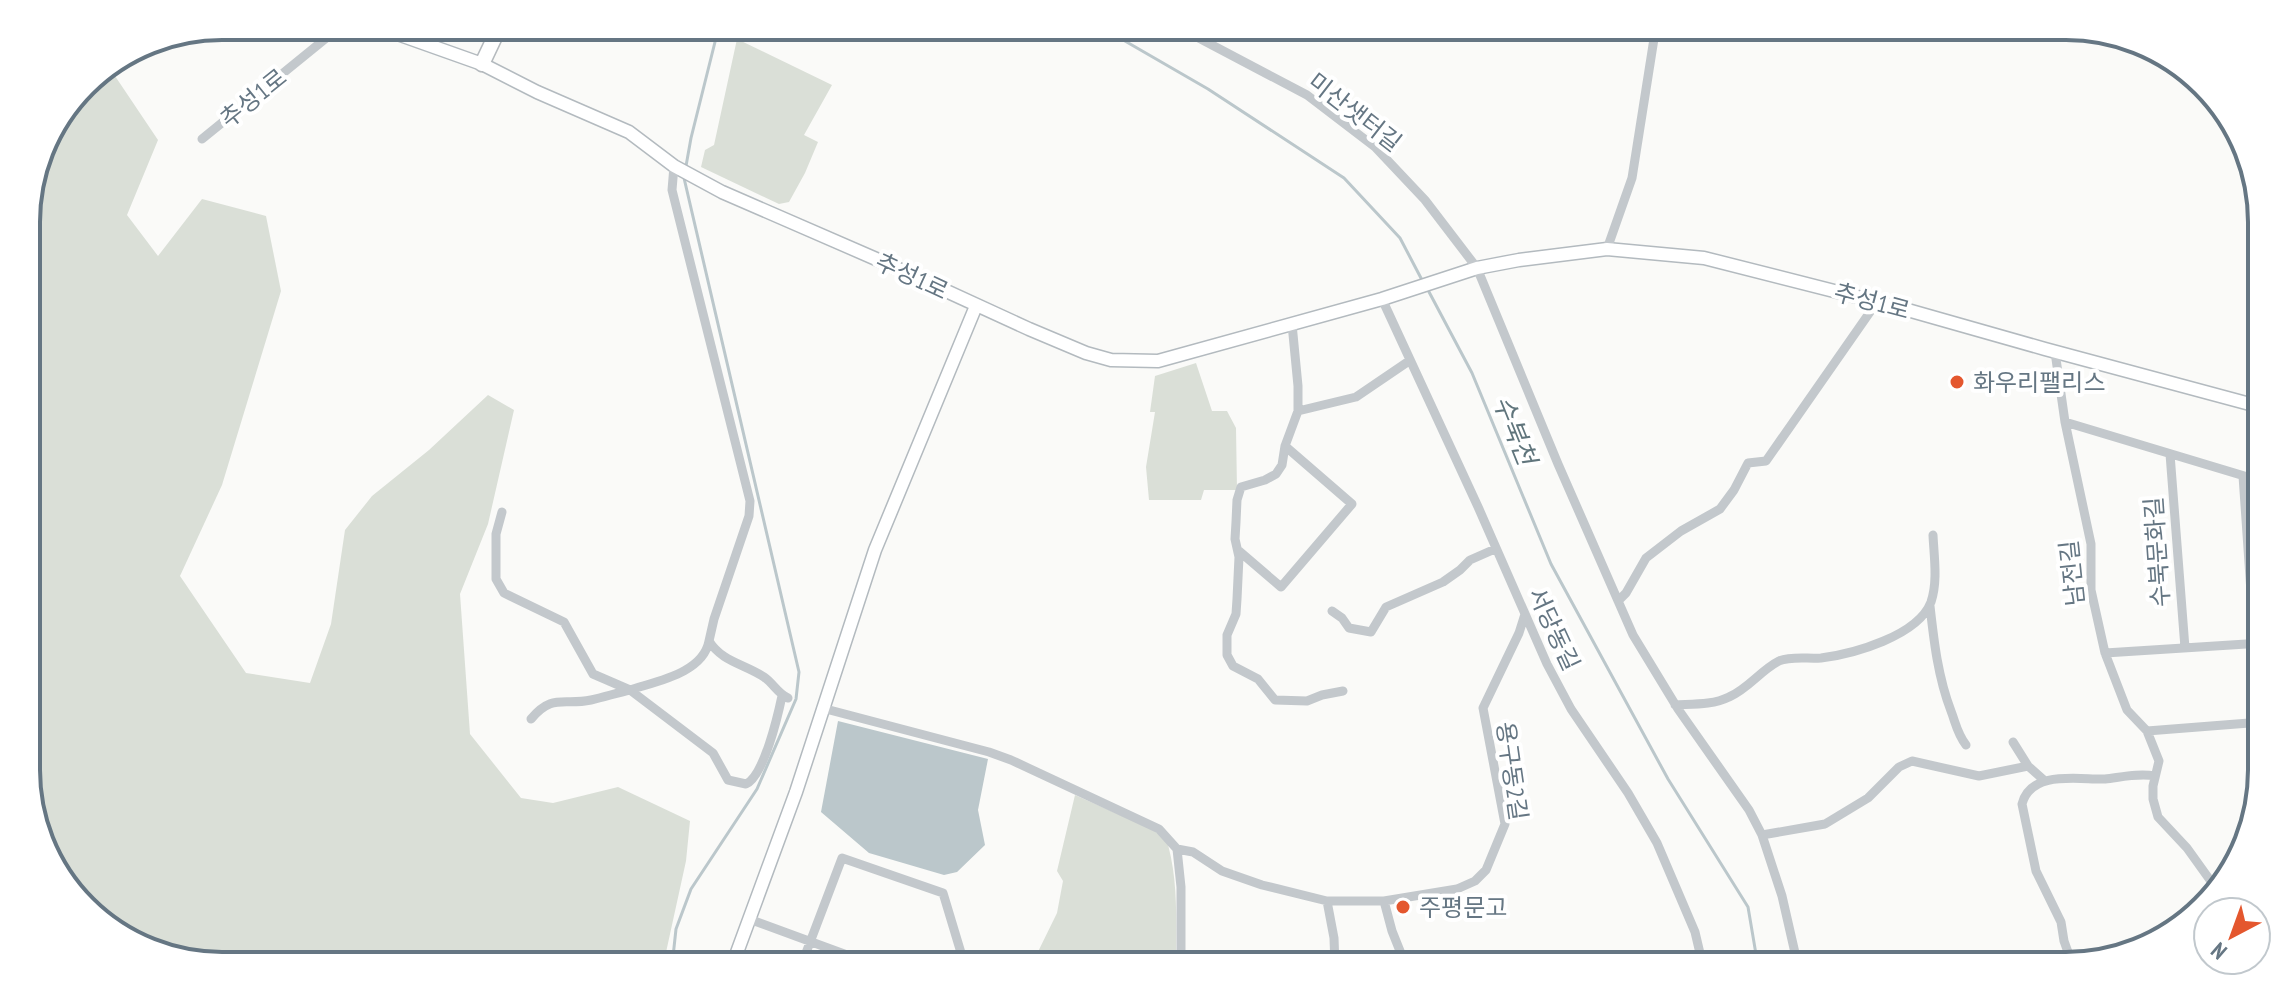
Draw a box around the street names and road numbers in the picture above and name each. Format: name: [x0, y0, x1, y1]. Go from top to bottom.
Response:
street label: 추성1로: [213, 62, 293, 134]
street label: 미산샛터길: [1302, 66, 1408, 158]
street label: 추성1로: [871, 246, 953, 306]
street label: 추성1로: [1831, 276, 1913, 326]
street label: 수북문화길: [2138, 496, 2176, 608]
street label: 남전길: [2053, 538, 2091, 608]
street label: 서당동길: [1521, 582, 1587, 676]
street label: 용구동2길: [1490, 720, 1534, 822]

